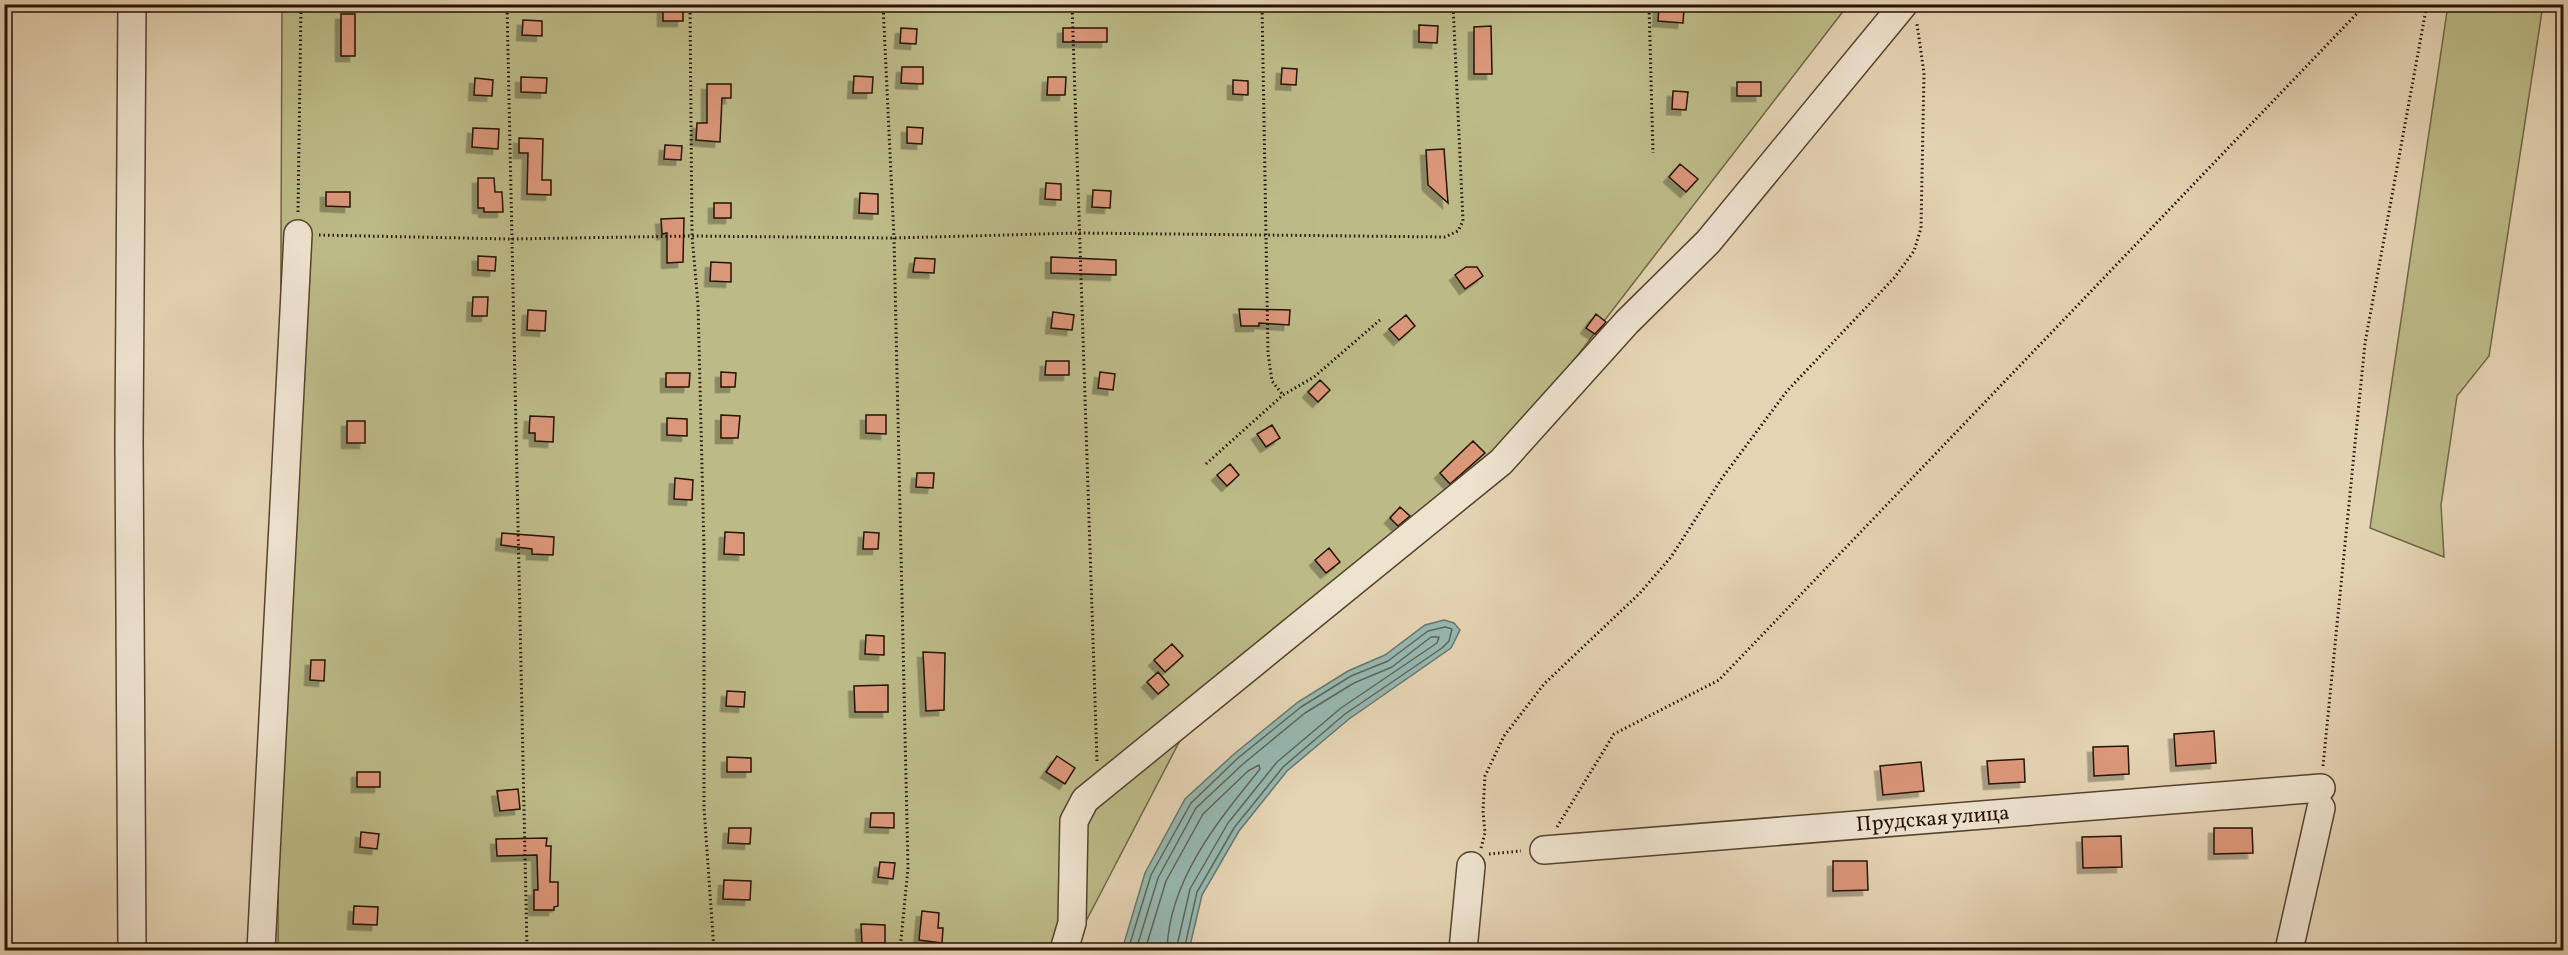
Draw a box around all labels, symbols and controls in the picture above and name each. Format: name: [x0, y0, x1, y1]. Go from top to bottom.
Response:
street label: Прудская улица: [1855, 798, 2011, 840]

